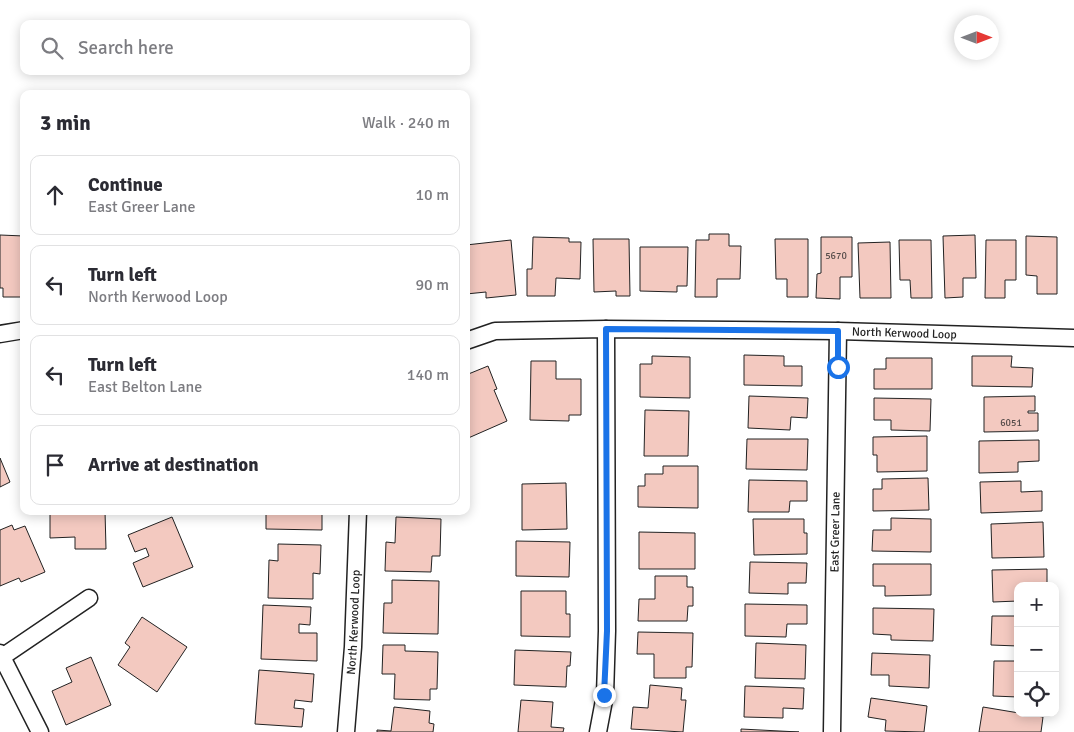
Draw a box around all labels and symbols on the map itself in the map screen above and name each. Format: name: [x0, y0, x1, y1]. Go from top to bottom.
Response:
north arrow: [954, 15, 999, 60]
house number: 5670: [825, 250, 847, 262]
street label: North Kerwood Loop: [852, 324, 957, 343]
route start: [827, 356, 850, 379]
house number: 6051: [1000, 417, 1022, 429]
street label: East Greer Lane: [827, 492, 844, 573]
street label: North Kerwood Loop: [344, 570, 364, 675]
route end: [593, 684, 616, 707]

